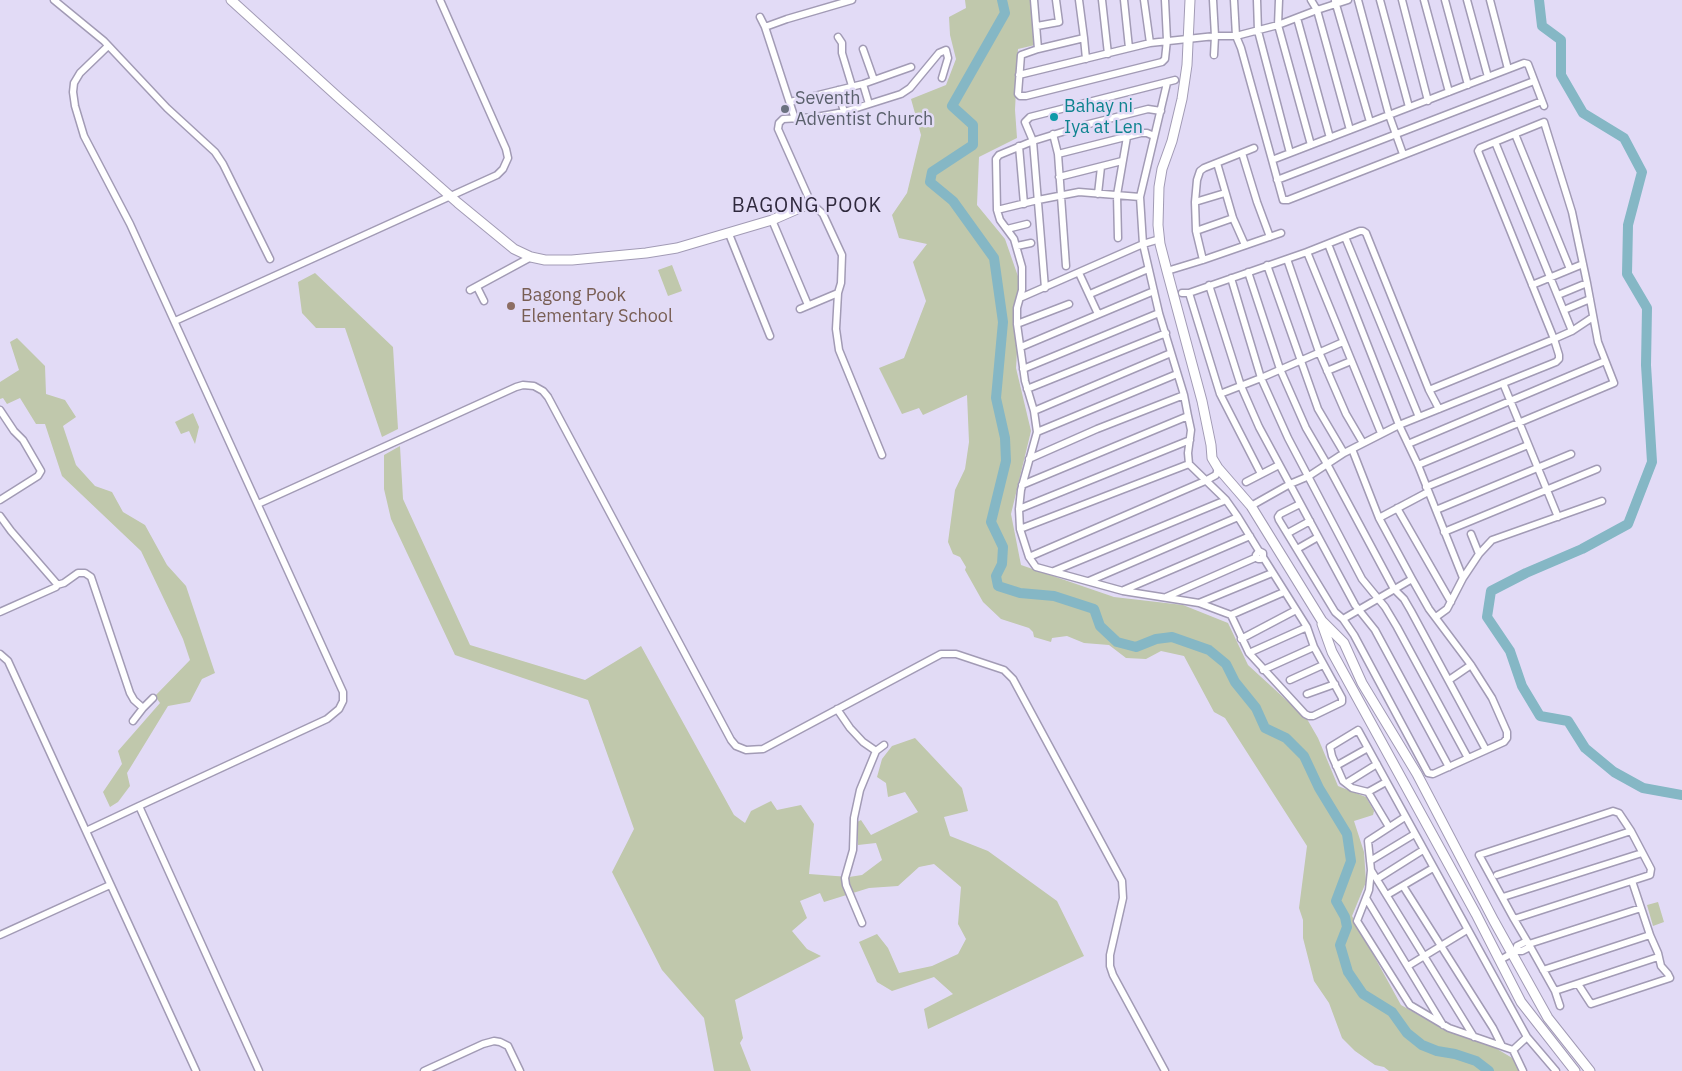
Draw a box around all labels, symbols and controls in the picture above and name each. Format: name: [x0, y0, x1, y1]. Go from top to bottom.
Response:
place label: Seventh Adventist Church: [795, 88, 933, 130]
place label: Bahay ni Iya at Len: [1064, 96, 1143, 138]
marker: Seventh Adventist Church: [779, 103, 791, 115]
marker: Bahay ni Iya at Len: [1048, 111, 1060, 123]
district label: BAGONG POOK: [730, 194, 884, 218]
place label: Bagong Pook Elementary School: [521, 285, 673, 328]
marker: Bagong Pook Elementary School: [505, 300, 517, 312]

